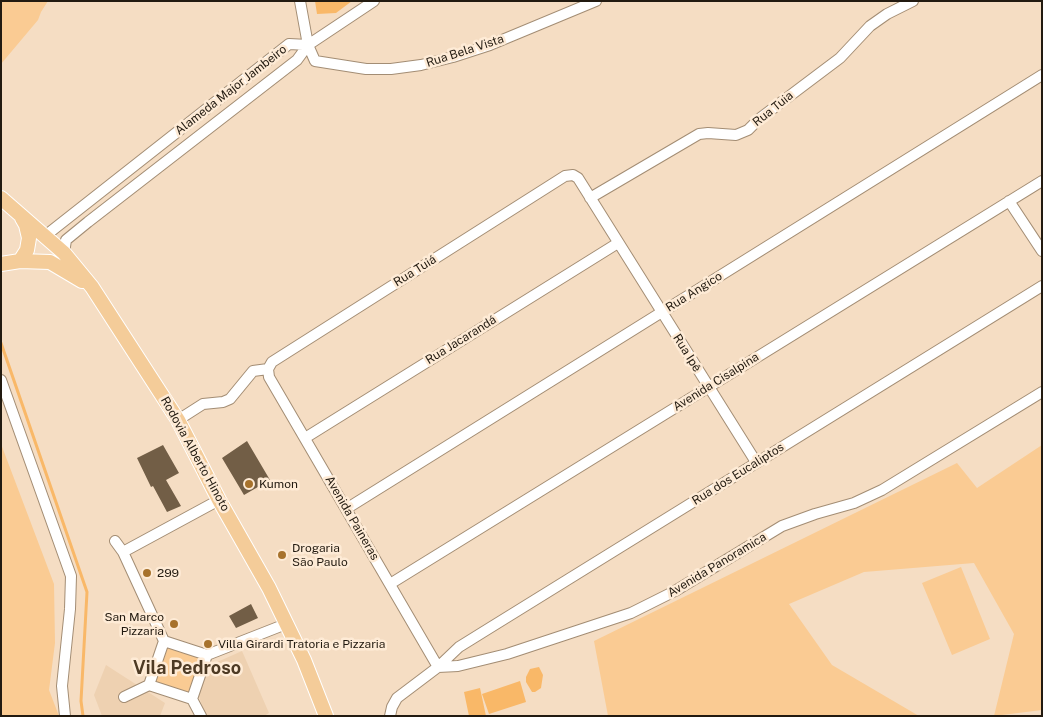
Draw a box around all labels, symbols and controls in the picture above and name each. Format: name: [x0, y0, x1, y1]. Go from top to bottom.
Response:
street label: Rua Bela Vista: [424, 32, 506, 70]
street label: Alameda Major Jambeiro: [172, 42, 290, 138]
street label: Rua Tuia: [750, 88, 796, 130]
street label: Rua Tuiá: [391, 252, 439, 290]
street label: Rua Angico: [663, 269, 725, 315]
street label: Rua Jacarandá: [423, 313, 499, 367]
street label: Rua Ipê: [670, 331, 704, 375]
street label: Avenida Cisalpina: [670, 350, 762, 414]
street label: Rodovia Alberto Hinoto: [157, 394, 233, 514]
street label: Rua dos Eucaliptos: [689, 440, 787, 508]
street label: Avenida Paineras: [322, 473, 382, 563]
place label: Kumon: [259, 477, 298, 491]
marker: Kumon: [243, 478, 255, 490]
street label: Avenida Panoramica: [665, 530, 769, 600]
place label: Drogaria São Paulo: [292, 541, 348, 569]
marker: Drogaria São Paulo: [276, 549, 288, 561]
place label: 299: [157, 566, 179, 580]
marker: 299: [141, 567, 153, 579]
place label: San Marco Pizzaria: [104, 610, 164, 638]
marker: San Marco Pizzaria: [168, 618, 180, 630]
place label: Villa Girardi Tratoria e Pizzaria: [218, 637, 385, 651]
marker: Villa Girardi Tratoria e Pizzaria: [202, 638, 214, 650]
district label: Vila Pedroso: [133, 657, 241, 679]

